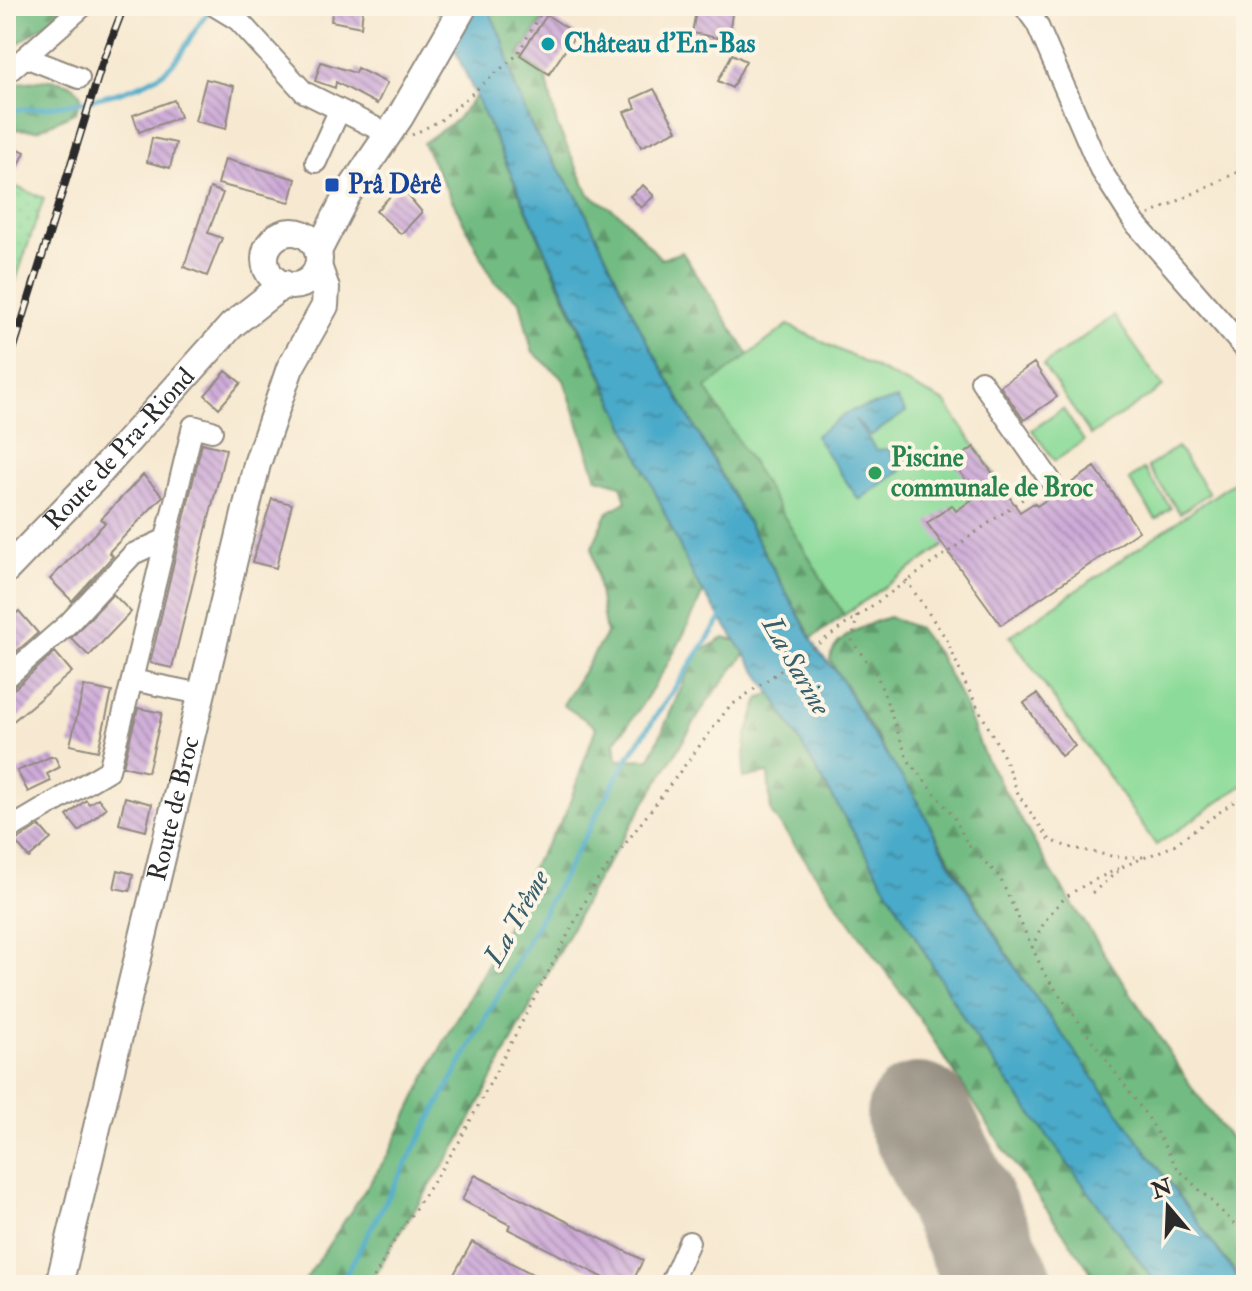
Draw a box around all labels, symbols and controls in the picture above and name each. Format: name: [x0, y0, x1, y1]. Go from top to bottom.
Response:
place label: Château d'En-Bas: [564, 28, 756, 60]
marker: Château d'En-Bas: [539, 35, 557, 53]
place label: Prâ Dêrê: [348, 169, 441, 201]
marker: Prâ Dêrê: [323, 176, 341, 194]
street label: Route de Pra-Riond: [37, 361, 202, 537]
place label: Piscine communale de Broc: [891, 442, 1094, 504]
marker: Piscine communale de Broc: [866, 464, 884, 482]
water label: La Sarine: [753, 610, 838, 722]
street label: Route de Broc: [141, 733, 207, 884]
water label: La Trême: [476, 863, 558, 973]
north arrow: [1128, 1167, 1208, 1247]
text: N: [1147, 1172, 1176, 1206]

